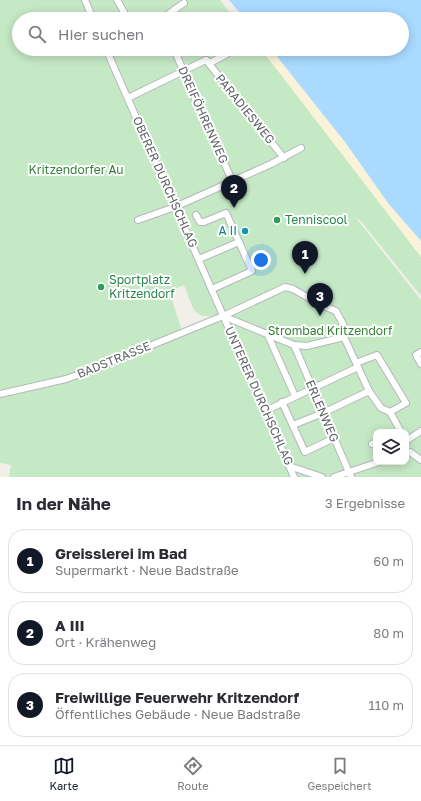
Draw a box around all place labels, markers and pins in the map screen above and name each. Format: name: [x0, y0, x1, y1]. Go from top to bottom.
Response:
pin: 2: [221, 175, 247, 208]
place label: Tenniscool: [285, 212, 348, 227]
marker: Tenniscool: [272, 215, 282, 225]
place label: A II: [218, 223, 237, 238]
marker: A II: [240, 226, 250, 236]
pin: 1: [292, 241, 318, 274]
place label: Sportplatz Kritzendorf: [109, 272, 175, 301]
marker: Sportplatz Kritzendorf: [96, 282, 106, 292]
pin: 3: [307, 283, 333, 316]

